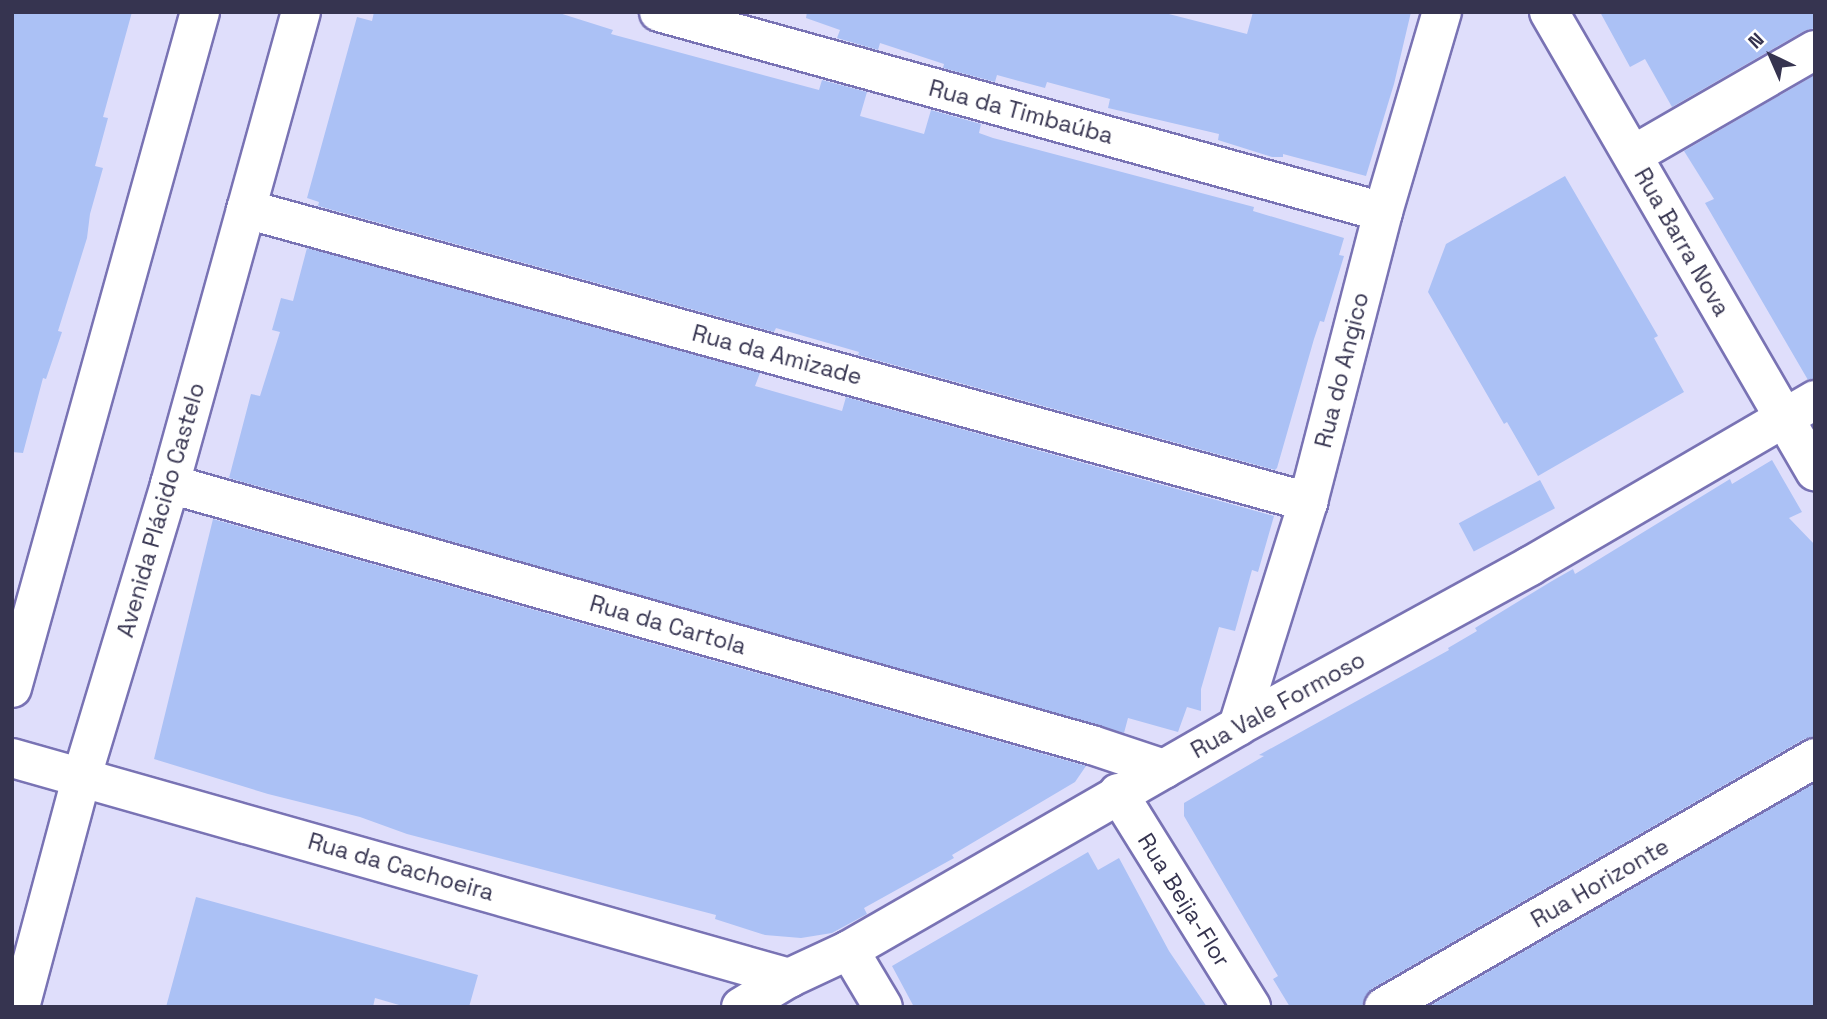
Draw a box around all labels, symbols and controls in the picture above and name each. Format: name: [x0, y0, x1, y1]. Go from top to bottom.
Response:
north arrow: [1736, 21, 1806, 91]
text: N: [1743, 27, 1769, 54]
street label: Rua da Timbaúba: [926, 74, 1116, 150]
street label: Rua Barra Nova: [1628, 163, 1736, 321]
street label: Rua do Angico: [1309, 289, 1375, 451]
street label: Rua da Amizade: [689, 319, 865, 391]
street label: Avenida Plácido Castelo: [111, 380, 211, 640]
street label: Rua da Cartola: [587, 589, 749, 661]
street label: Rua Vale Formoso: [1186, 646, 1370, 764]
street label: Rua da Cachoeira: [305, 827, 497, 907]
street label: Rua Beija-Flor: [1132, 828, 1236, 972]
street label: Rua Horizonte: [1526, 832, 1674, 934]

